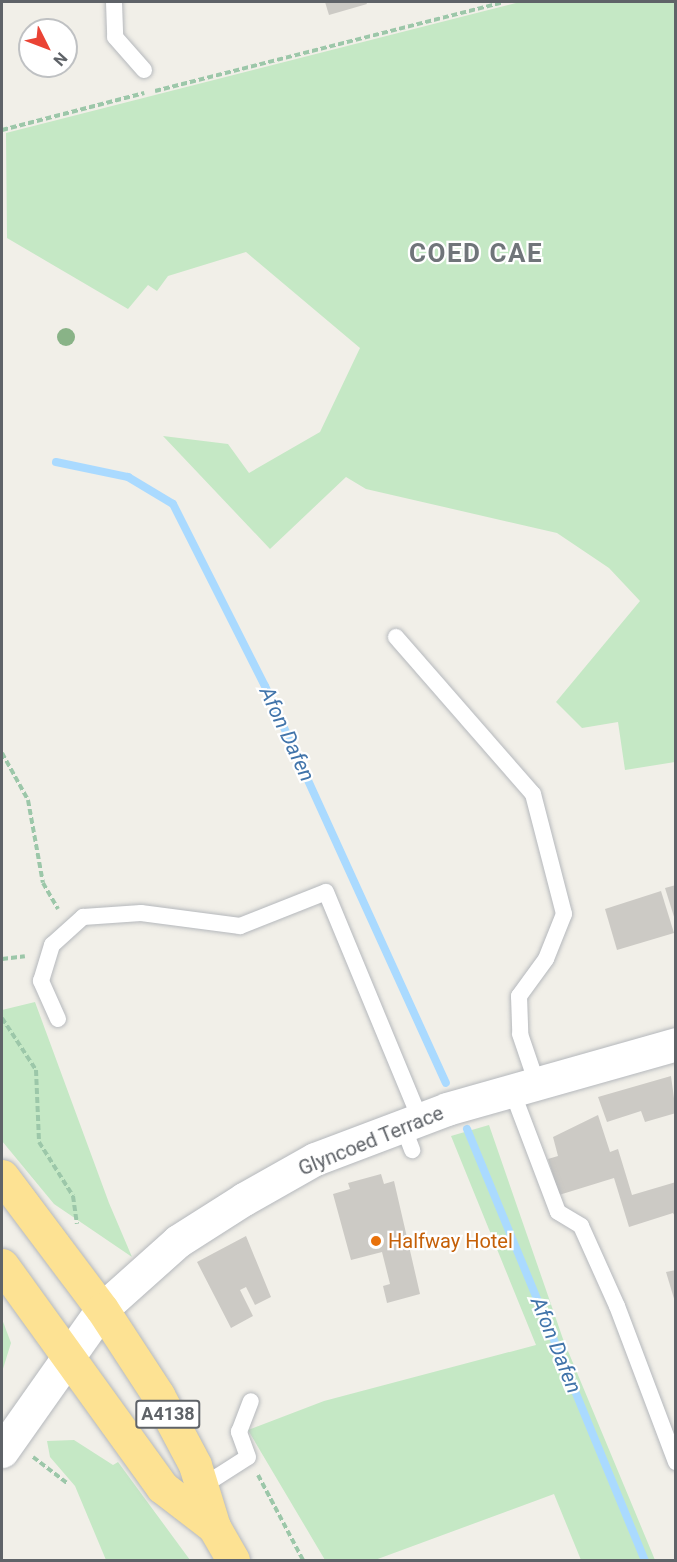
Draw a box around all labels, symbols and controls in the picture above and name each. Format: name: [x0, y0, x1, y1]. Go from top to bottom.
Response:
north arrow: [18, 18, 78, 78]
text: N: [49, 48, 71, 70]
district label: COED CAE: [409, 238, 543, 270]
water label: Afon Dafen: [254, 683, 320, 785]
street label: Glyncoed Terrace: [295, 1101, 447, 1181]
place label: Halfway Hotel: [388, 1229, 513, 1253]
marker: Halfway Hotel: [369, 1234, 383, 1248]
water label: Afon Dafen: [525, 1293, 587, 1397]
road number: A4138: [135, 1399, 201, 1429]

